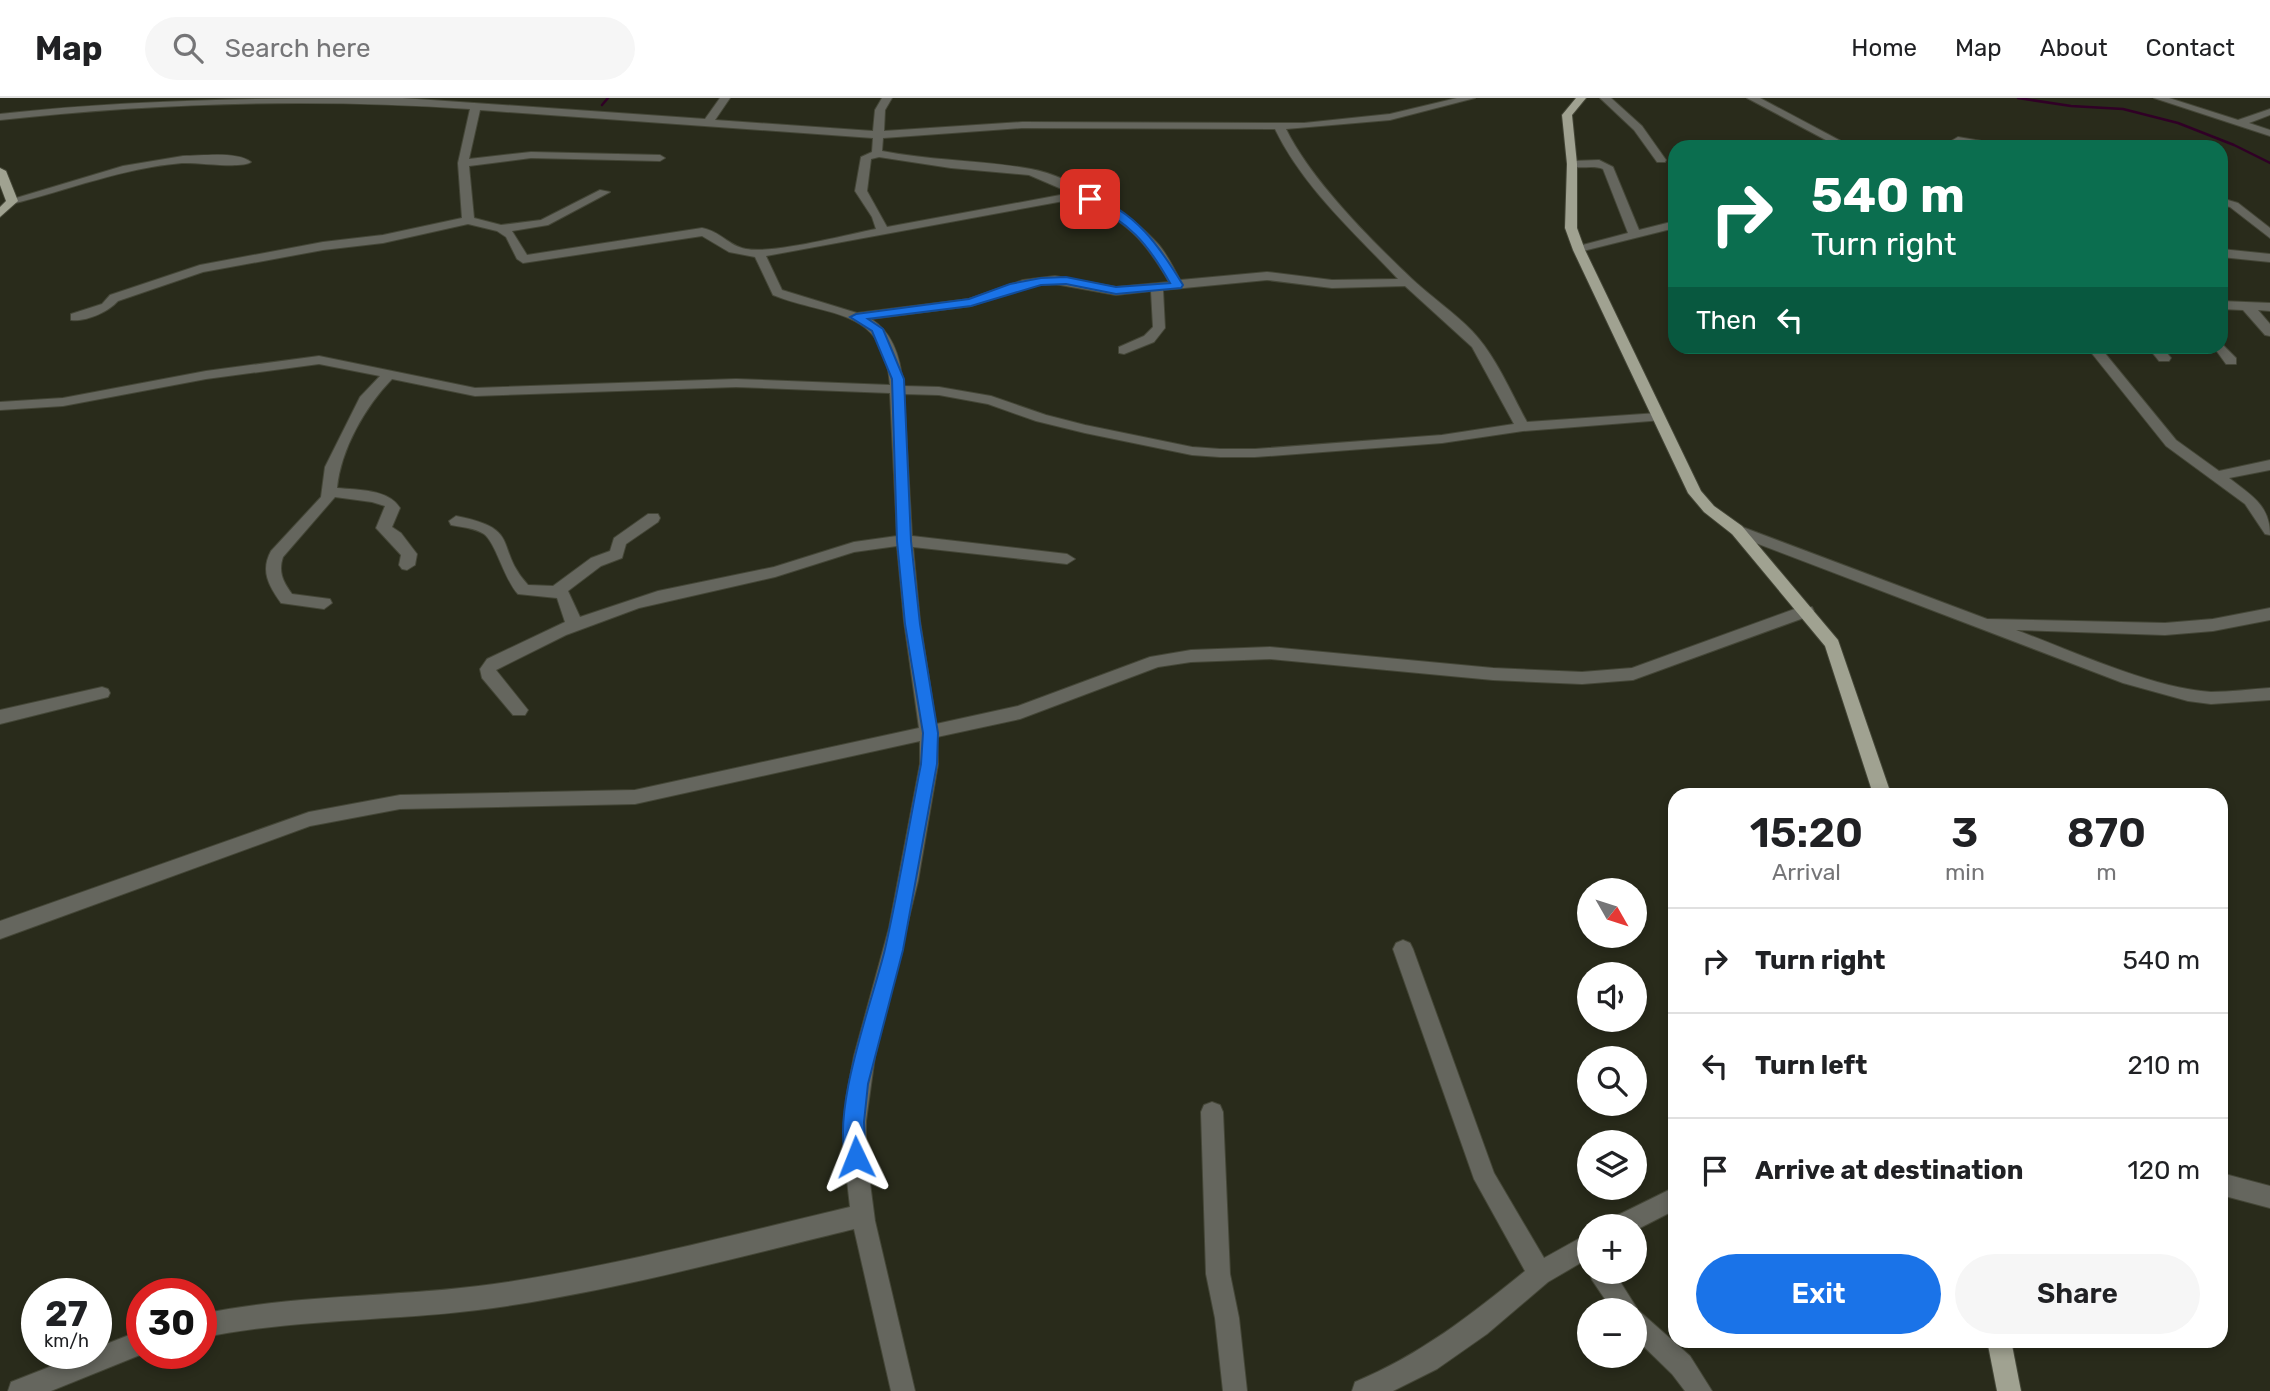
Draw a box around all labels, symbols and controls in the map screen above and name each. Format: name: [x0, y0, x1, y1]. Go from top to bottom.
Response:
search box: [145, 17, 635, 80]
text: Map: [35, 29, 103, 68]
icon: search: [169, 29, 207, 67]
text: Search here: [225, 33, 370, 64]
text: Home: [1851, 34, 1917, 62]
text: Map: [1955, 34, 2002, 62]
text: About: [2040, 34, 2108, 62]
text: Contact: [2146, 34, 2235, 62]
text: 540 m: [1811, 166, 1965, 224]
icon: right: [1696, 168, 1787, 259]
pin: [1060, 169, 1120, 229]
icon: arrive: [1071, 180, 1109, 218]
text: Turn right: [1811, 225, 1956, 263]
icon: left: [1771, 301, 1809, 339]
text: Then: [1696, 305, 1757, 336]
text: 15:20: [1750, 808, 1863, 858]
text: 3: [1951, 808, 1978, 858]
text: 870: [2067, 808, 2146, 858]
text: Arrival: [1772, 858, 1841, 886]
text: min: [1945, 858, 1985, 886]
text: m: [2096, 858, 2117, 886]
north arrow: [1577, 878, 1647, 948]
map controls: [1577, 878, 1647, 1368]
icon: right: [1696, 942, 1734, 980]
text: Turn right: [1755, 945, 1885, 976]
text: 540 m: [2122, 945, 2200, 976]
button: sound: [1577, 962, 1647, 1032]
button: search: [1577, 1046, 1647, 1116]
icon: left: [1696, 1047, 1734, 1085]
text: Turn left: [1755, 1050, 1867, 1081]
text: 210 m: [2128, 1050, 2200, 1081]
position arrow: [819, 1120, 893, 1194]
button: layers: [1577, 1130, 1647, 1200]
icon: arrive: [1696, 1152, 1734, 1190]
text: Arrive at destination: [1755, 1155, 2023, 1186]
text: 120 m: [2128, 1155, 2200, 1186]
button: +: [1577, 1214, 1647, 1284]
button: Exit: [1696, 1254, 1941, 1334]
button: Share: [1955, 1254, 2200, 1334]
speed limit sign: 30: [126, 1278, 217, 1369]
text: 27: [45, 1293, 88, 1335]
button: −: [1577, 1298, 1647, 1368]
text: km/h: [44, 1330, 89, 1352]

